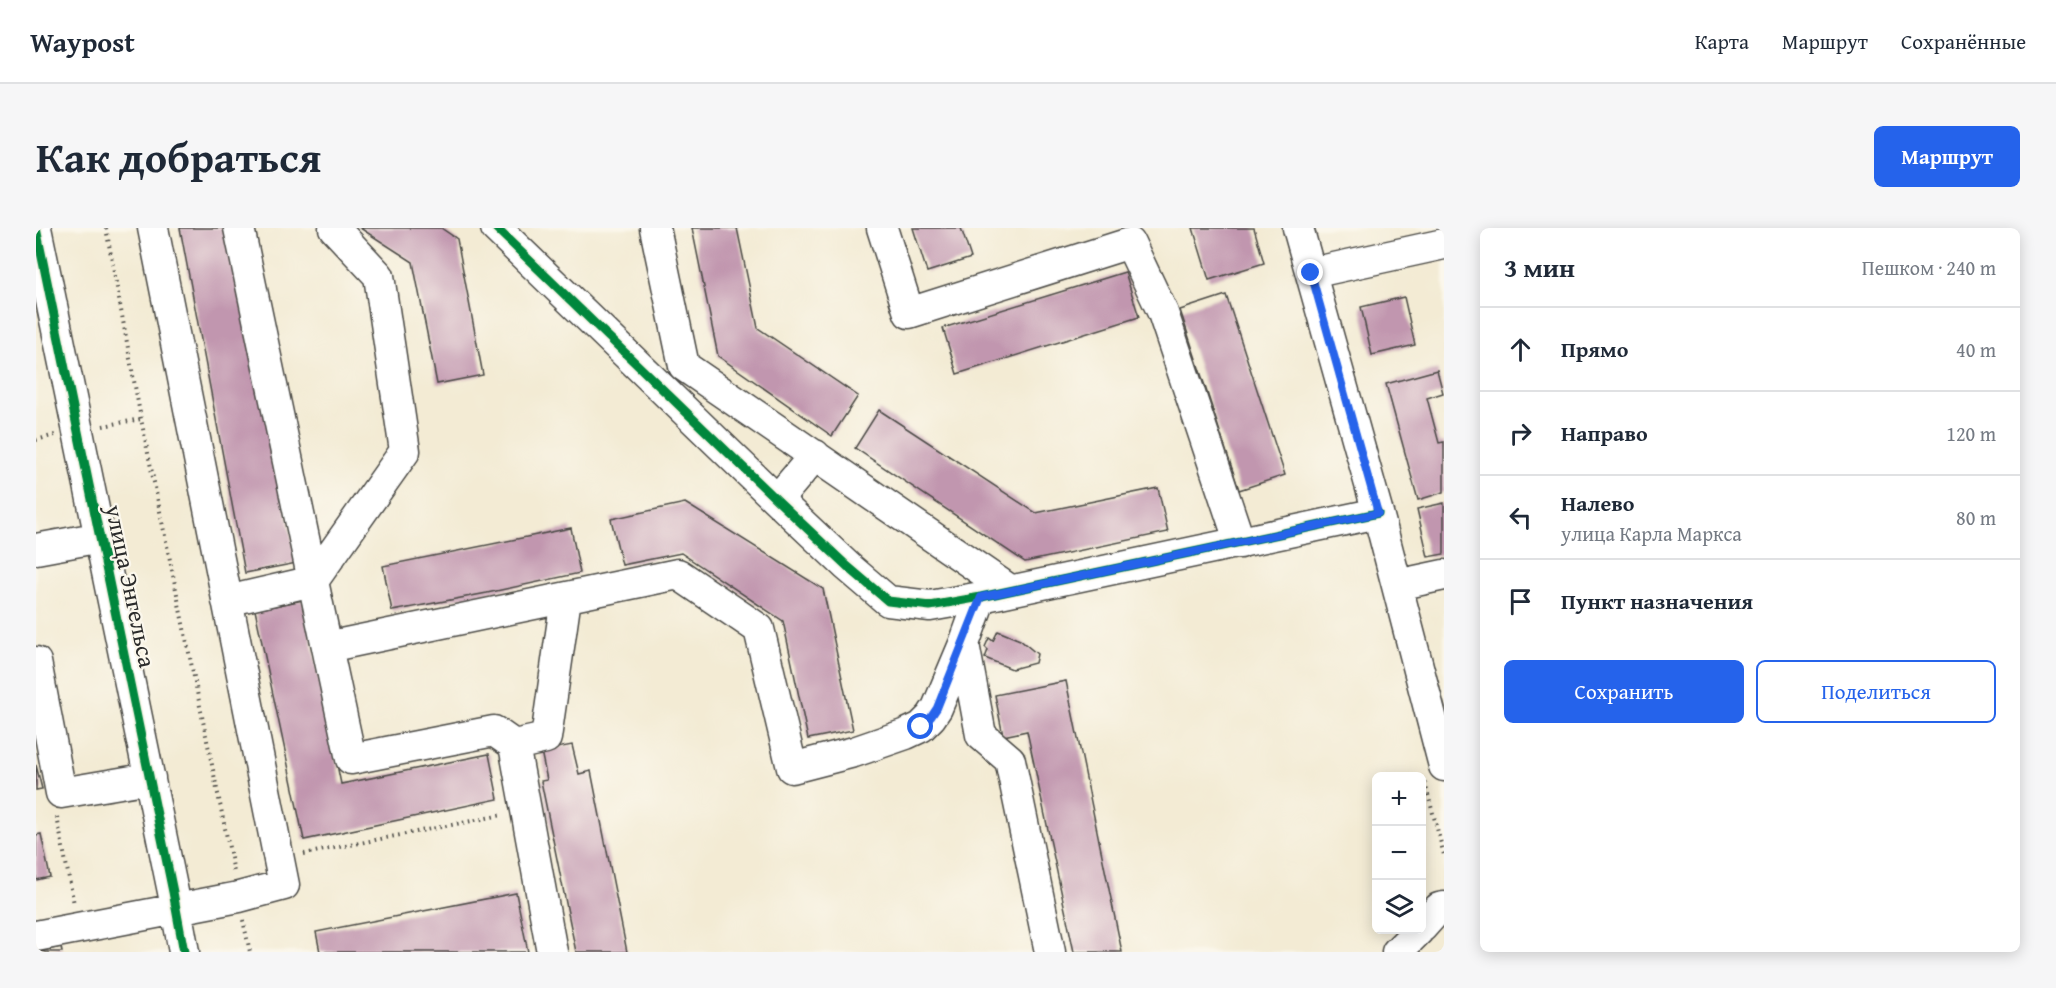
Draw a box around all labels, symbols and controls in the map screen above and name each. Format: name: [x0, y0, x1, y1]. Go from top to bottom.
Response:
text: Waypost: [30, 21, 135, 62]
text: Карта: [1695, 26, 1749, 57]
text: Маршрут: [1782, 26, 1868, 57]
text: Сохранённые: [1901, 26, 2026, 57]
text: Как добраться: [36, 126, 321, 187]
button: Маршрут: [1874, 126, 2020, 187]
text: 3 мин: [1504, 248, 1575, 287]
text: Пешком · 240 m: [1862, 253, 1996, 282]
route end: [1297, 259, 1323, 285]
icon: ahead: [1504, 333, 1537, 366]
text: Прямо: [1561, 333, 1628, 365]
text: 40 m: [1956, 335, 1996, 364]
icon: right: [1504, 417, 1537, 450]
text: Направо: [1561, 417, 1648, 449]
text: 120 m: [1946, 419, 1996, 448]
text: Налево: [1561, 487, 1634, 519]
street label: улица Энгельса: [96, 500, 165, 671]
icon: left: [1504, 501, 1537, 534]
text: 80 m: [1956, 503, 1996, 532]
text: улица Карла Маркса: [1561, 519, 1742, 548]
icon: arrive: [1504, 585, 1537, 618]
text: Пункт назначения: [1561, 585, 1753, 617]
button: Сохранить: [1504, 660, 1744, 723]
button: Поделиться: [1756, 660, 1996, 723]
route start: [907, 713, 933, 739]
map controls: [1372, 772, 1426, 934]
button: +: [1372, 772, 1426, 826]
button: −: [1372, 826, 1426, 880]
button: layers: [1372, 880, 1426, 934]

